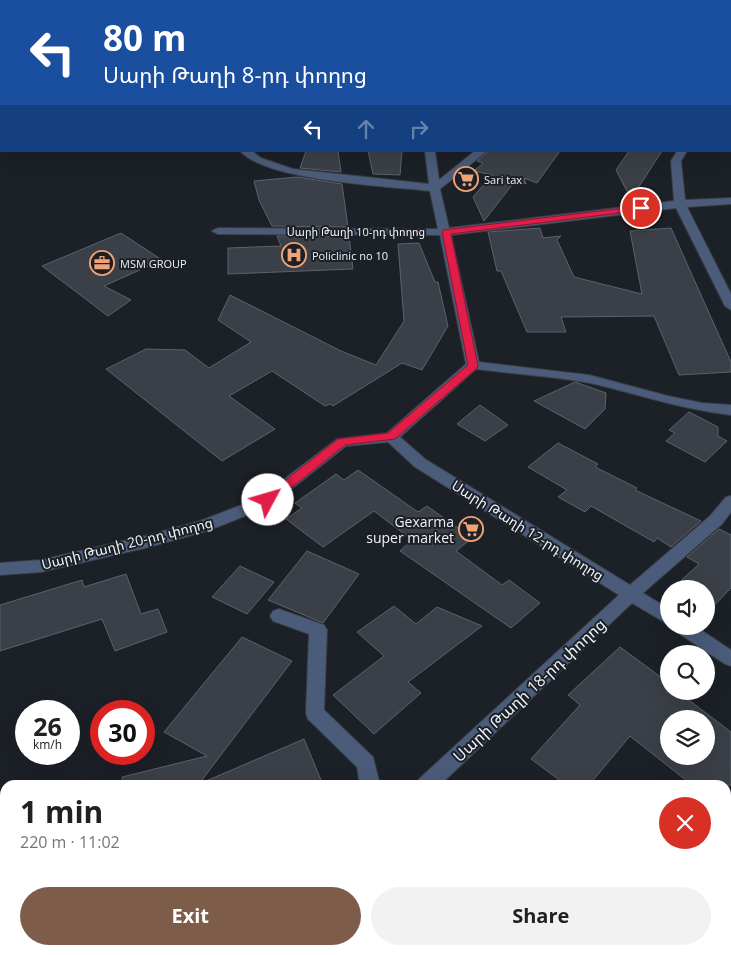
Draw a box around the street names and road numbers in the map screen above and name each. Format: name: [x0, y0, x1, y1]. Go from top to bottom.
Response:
street label: Սարի Թաղի 10-րդ փողոց: [287, 224, 425, 239]
street label: Սարի Թաղի 12-րդ փողոց: [448, 475, 608, 585]
street label: Սարի Թաղի 20-րդ փողոց: [39, 512, 215, 574]
street label: Սարի Թաղի 18-րդ փողոց: [448, 613, 610, 767]

